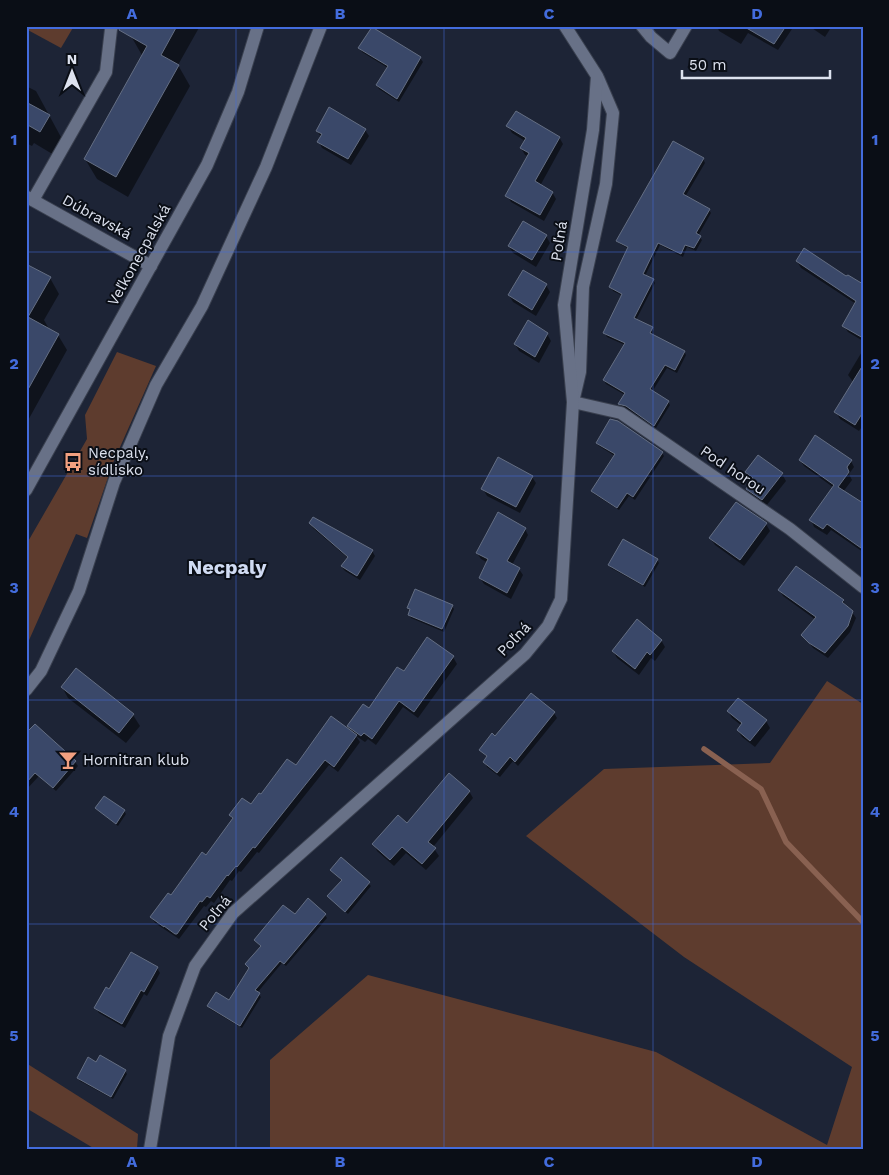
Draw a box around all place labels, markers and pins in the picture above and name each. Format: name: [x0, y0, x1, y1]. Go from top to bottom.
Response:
place label: Necpaly, sídlisko: [88, 444, 149, 479]
bus stop icon: Necpaly, sídlisko: [62, 451, 84, 473]
bar icon: Hornitran klub: [57, 749, 79, 771]
place label: Hornitran klub: [83, 751, 189, 769]

